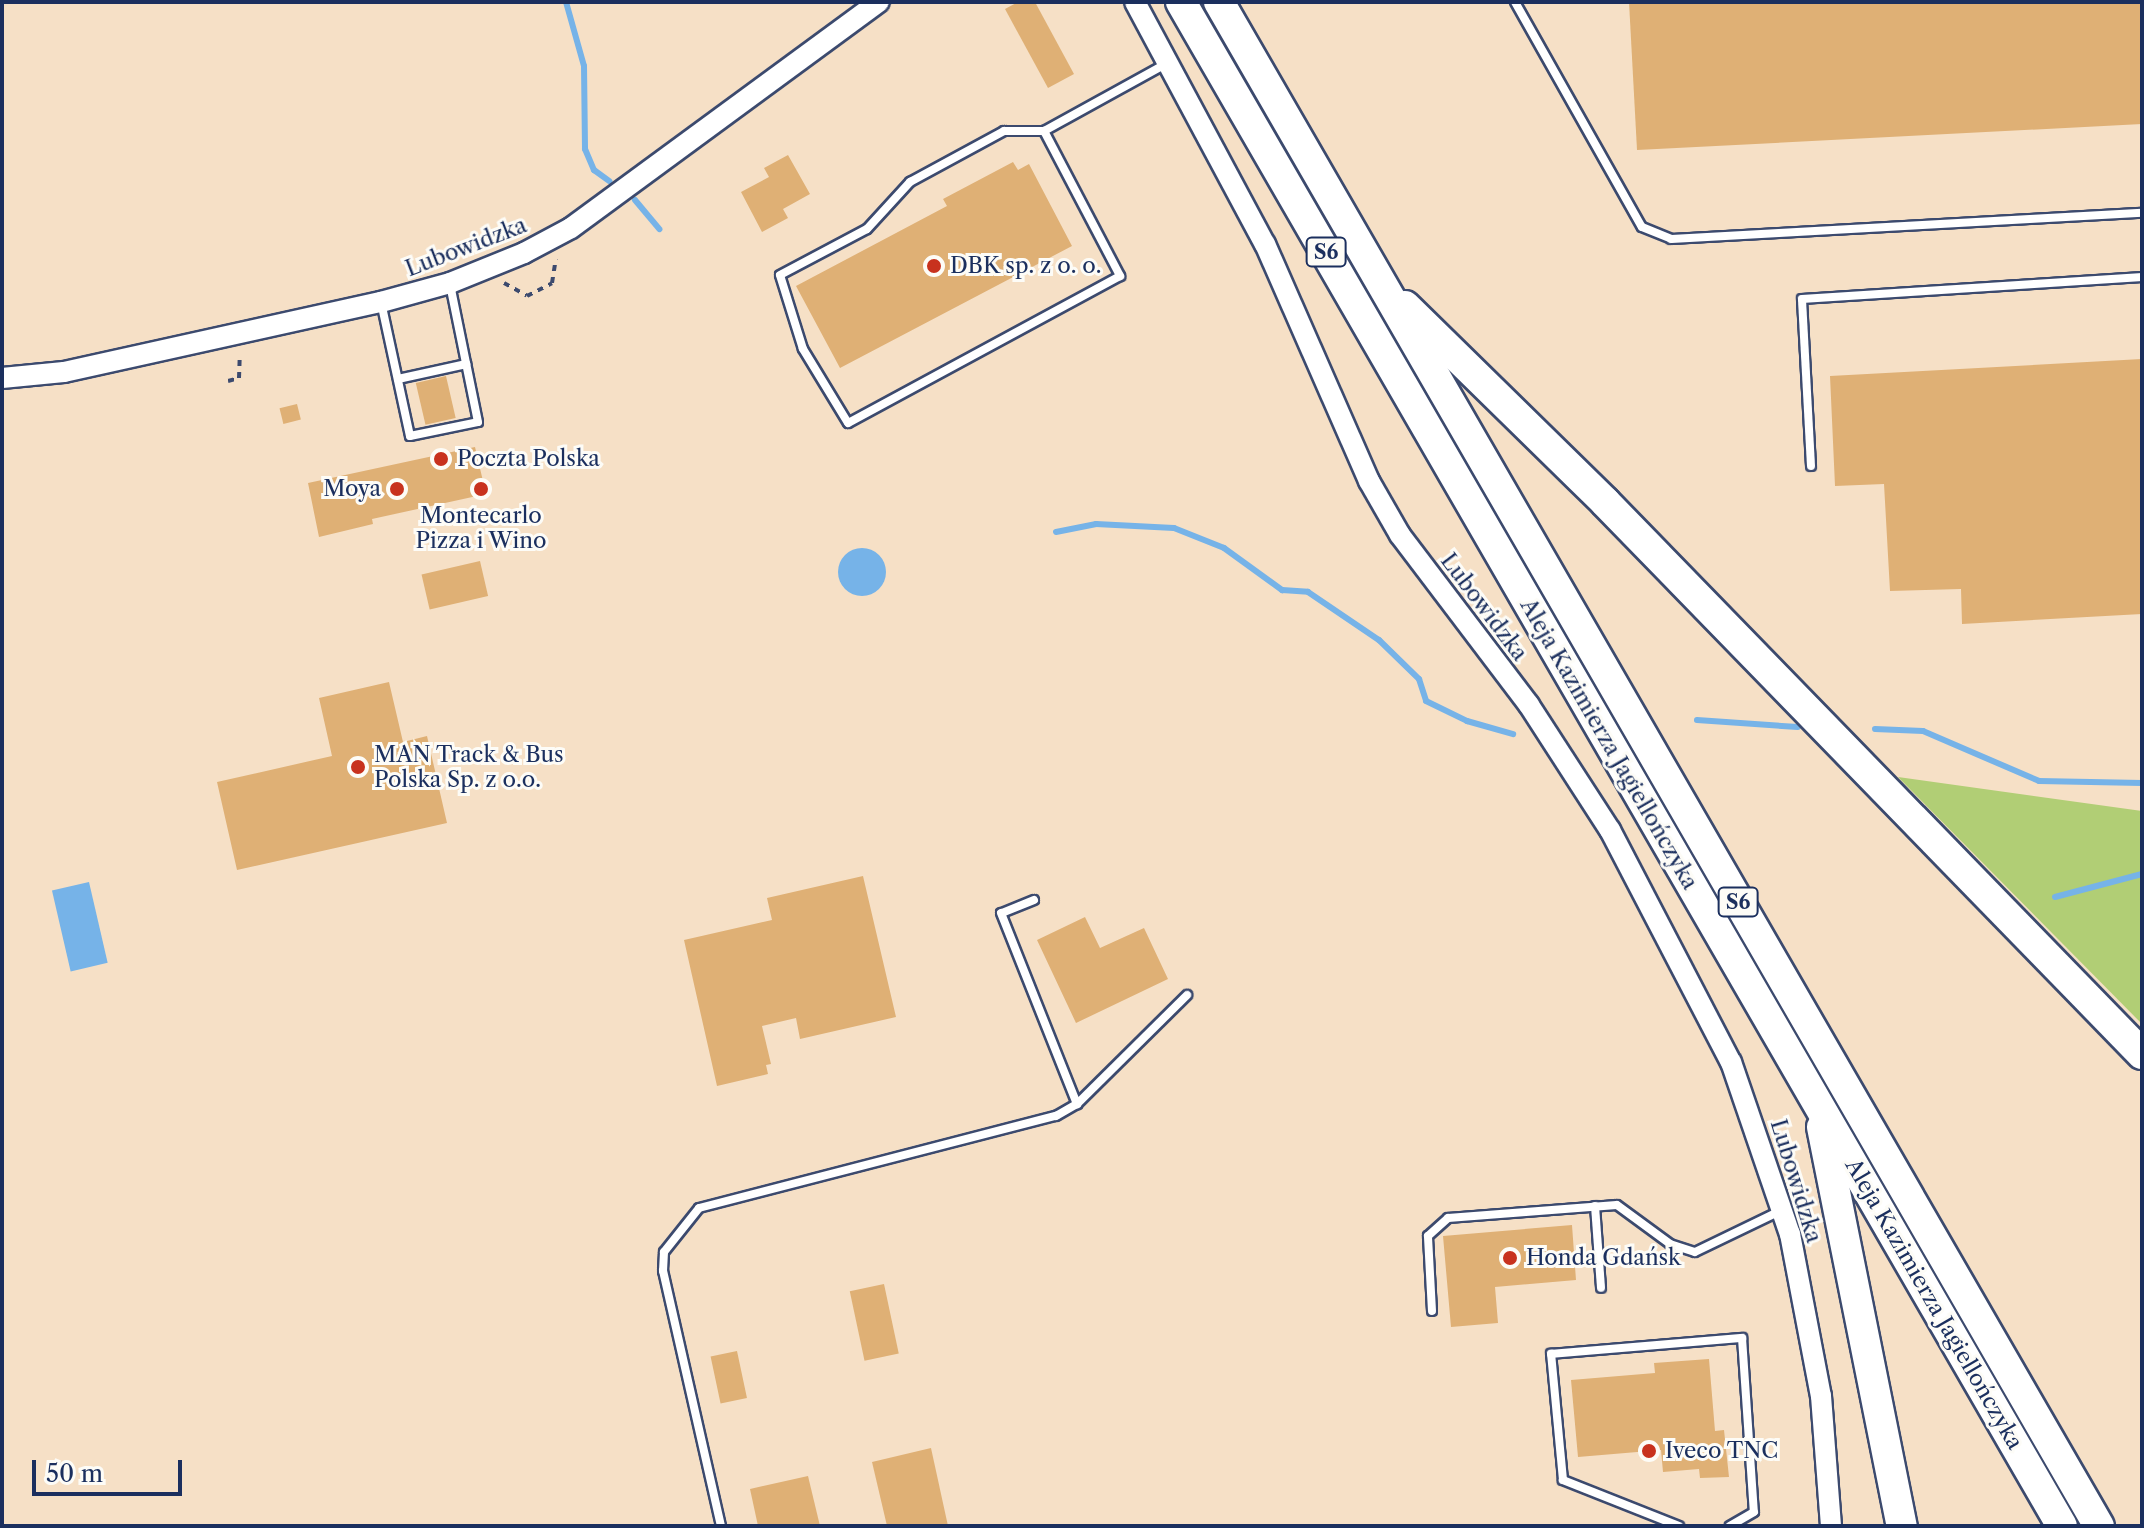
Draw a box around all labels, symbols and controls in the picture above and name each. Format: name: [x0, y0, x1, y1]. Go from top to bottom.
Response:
street label: Lubowidzka: [402, 212, 530, 282]
road number: S6: [1304, 236, 1348, 268]
place label: DBK sp. z o. o.: [950, 253, 1102, 279]
marker: DBK sp. z o. o.: [925, 257, 943, 275]
place label: Poczta Polska: [457, 446, 600, 472]
marker: Poczta Polska: [432, 450, 450, 468]
place label: Moya: [323, 476, 381, 502]
marker: Moya: [388, 480, 406, 498]
marker: Montecarlo Pizza i Wino: [472, 480, 490, 498]
place label: Montecarlo Pizza i Wino: [415, 502, 547, 554]
street label: Lubowidzka: [1435, 548, 1533, 666]
street label: Aleja Kazimierza Jagiellończyka: [1515, 594, 1703, 894]
place label: MAN Track & Bus Polska Sp. z o.o.: [374, 741, 565, 792]
marker: MAN Track & Bus Polska Sp. z o.o.: [349, 758, 367, 776]
road number: S6: [1716, 886, 1760, 918]
street label: Lubowidzka: [1765, 1116, 1827, 1246]
street label: Aleja Kazimierza Jagiellończyka: [1840, 1154, 2028, 1454]
place label: Honda Gdańsk: [1526, 1245, 1681, 1271]
marker: Honda Gdańsk: [1501, 1249, 1519, 1267]
place label: Iveco TNC: [1665, 1438, 1779, 1464]
marker: Iveco TNC: [1640, 1442, 1658, 1460]
scale bar: [36, 1444, 186, 1494]
text: 50 m: [46, 1459, 103, 1488]

